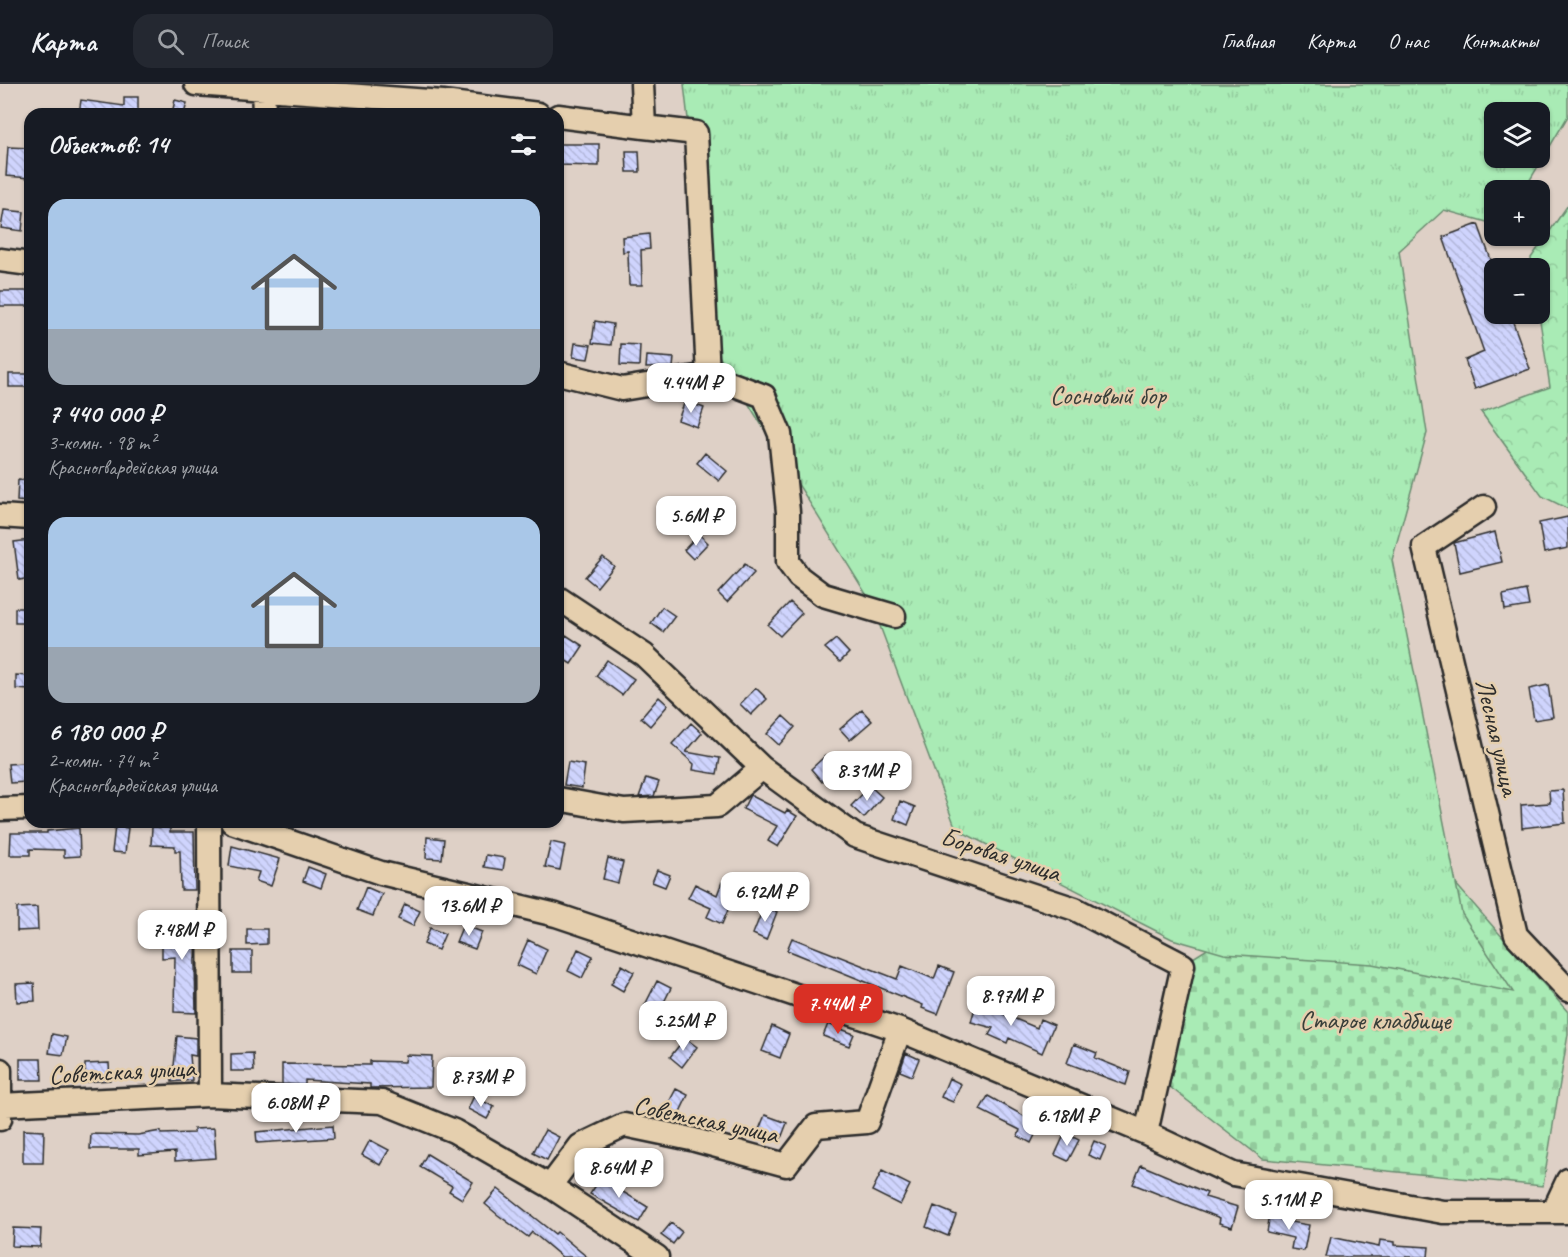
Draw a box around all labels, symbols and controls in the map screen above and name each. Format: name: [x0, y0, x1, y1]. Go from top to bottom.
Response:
search box: [133, 14, 553, 68]
text: Карта: [30, 24, 97, 59]
icon: search: [154, 25, 187, 58]
text: Поиск: [202, 27, 248, 55]
text: Главная: [1221, 28, 1274, 54]
text: Карта: [1307, 28, 1355, 54]
text: О нас: [1388, 28, 1429, 54]
text: Контакты: [1462, 28, 1538, 54]
map controls: [1484, 102, 1550, 324]
button: layers: [1484, 102, 1550, 168]
text: Объектов: 14: [48, 128, 168, 161]
icon: filters: [507, 128, 540, 161]
button: +: [1484, 180, 1550, 246]
icon: home: [240, 238, 348, 346]
button: −: [1484, 258, 1550, 324]
pin: 4.44M ₽: [636, 363, 746, 414]
text: 4.44M ₽: [661, 370, 721, 395]
park label: Сосновый бор: [1050, 379, 1168, 412]
text: 7 440 000 ₽: [48, 397, 162, 430]
text: 3-комн. · 98 m²: [48, 430, 156, 455]
text: Красногвардейская улица: [48, 455, 217, 480]
pin: 5.6M ₽: [647, 496, 745, 547]
text: 5.6M ₽: [670, 503, 722, 528]
icon: home: [240, 556, 348, 664]
street label: Лесная улица: [1468, 675, 1527, 801]
text: 6 180 000 ₽: [48, 715, 163, 748]
text: 2-комн. · 74 m²: [48, 748, 156, 773]
pin: 8.31M ₽: [812, 751, 922, 802]
text: 8.31M ₽: [837, 758, 897, 783]
text: Красногвардейская улица: [48, 773, 217, 798]
street label: Боровая улица: [937, 820, 1066, 890]
pin: 6.92M ₽: [710, 872, 820, 923]
text: 6.92M ₽: [735, 879, 795, 904]
pin: 13.6M ₽: [414, 886, 524, 937]
text: 13.6M ₽: [438, 893, 500, 918]
pin: 7.48M ₽: [127, 910, 237, 961]
text: 7.48M ₽: [152, 917, 212, 942]
pin: 8.97M ₽: [956, 976, 1066, 1027]
text: 8.97M ₽: [981, 983, 1041, 1008]
pin: 7.44M ₽: [783, 984, 893, 1035]
text: 7.44M ₽: [808, 991, 868, 1016]
pin: 5.25M ₽: [628, 1001, 738, 1052]
park label: Старое кладбище: [1300, 1004, 1452, 1037]
text: 5.25M ₽: [653, 1008, 713, 1033]
street label: Советская улица: [48, 1051, 198, 1092]
pin: 8.73M ₽: [426, 1057, 536, 1108]
text: 8.73M ₽: [451, 1064, 511, 1089]
pin: 6.08M ₽: [241, 1083, 351, 1134]
street label: Советская улица: [631, 1088, 783, 1151]
text: 6.08M ₽: [265, 1090, 327, 1115]
pin: 6.18M ₽: [1012, 1096, 1122, 1147]
text: 6.18M ₽: [1036, 1103, 1098, 1128]
pin: 8.64M ₽: [564, 1148, 674, 1199]
text: 8.64M ₽: [588, 1155, 650, 1180]
pin: 5.11M ₽: [1234, 1180, 1344, 1231]
text: 5.11M ₽: [1259, 1187, 1319, 1212]

